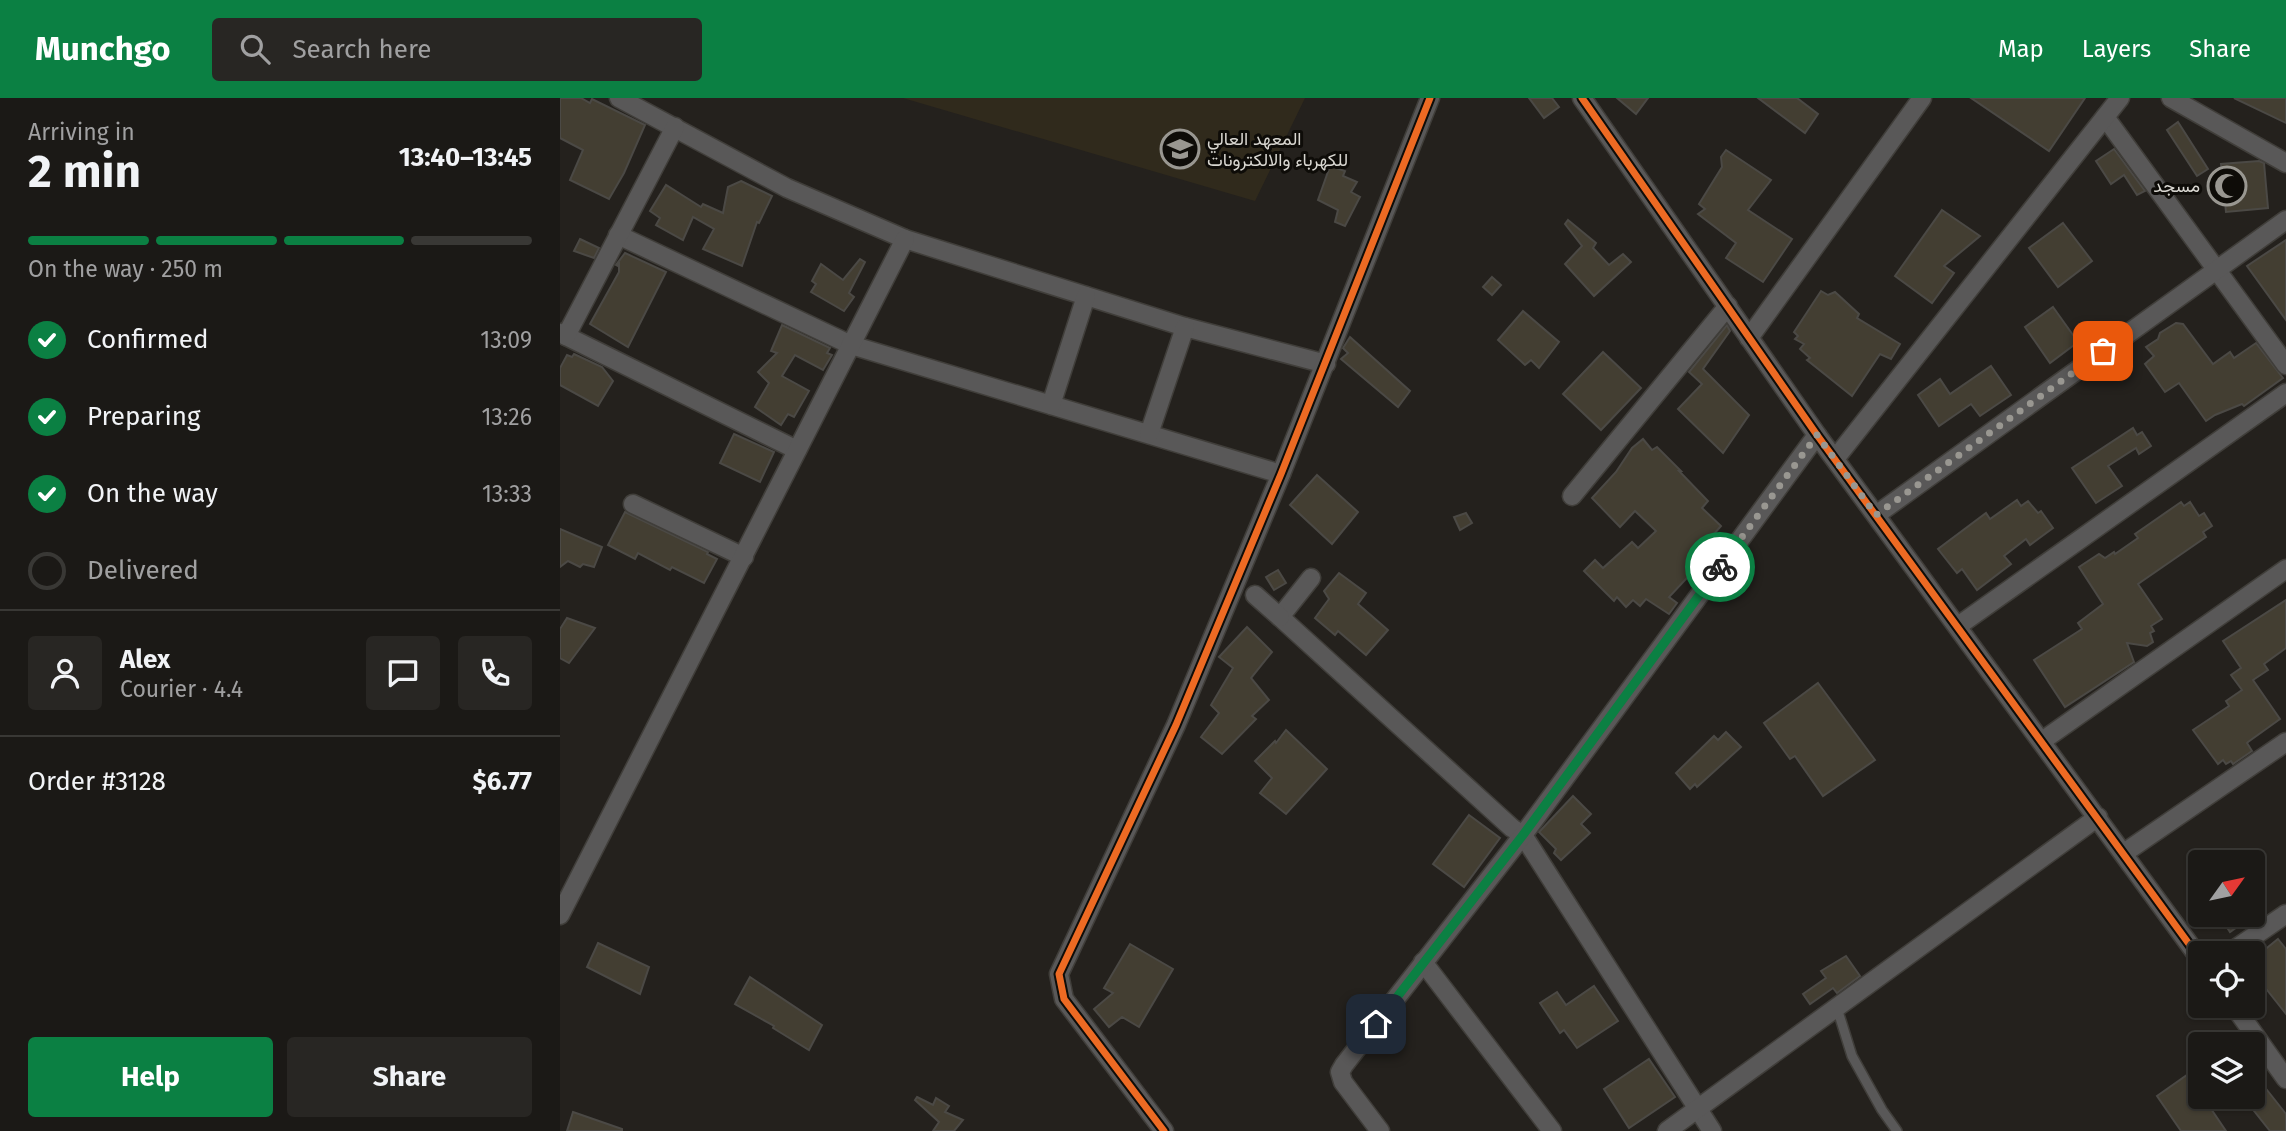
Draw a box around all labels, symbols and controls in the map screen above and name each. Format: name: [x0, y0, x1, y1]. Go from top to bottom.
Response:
search box: [212, 18, 702, 81]
text: Munchgo: [35, 29, 170, 69]
icon: search: [236, 30, 274, 68]
text: Search here: [292, 34, 431, 65]
text: Map: [1998, 35, 2044, 63]
text: Layers: [2082, 35, 2151, 63]
text: Share: [2189, 35, 2251, 63]
text: Arriving in: [28, 118, 135, 146]
school or university icon: المعهد العالي للكهرباء والالكترونات: [1159, 128, 1201, 170]
place label: المعهد العالي للكهرباء والالكترونات: [1207, 128, 1348, 171]
text: 13:40–13:45: [399, 142, 532, 173]
text: 2 min: [28, 144, 141, 199]
mosque icon: مسجد: [2206, 165, 2248, 207]
place label: مسجد: [2153, 175, 2200, 197]
text: On the way · 250 m: [28, 255, 223, 283]
icon: check: [28, 321, 66, 359]
pin: [2073, 321, 2133, 381]
text: Confirmed: [87, 324, 208, 355]
text: 13:09: [480, 326, 532, 354]
icon: bag: [2084, 332, 2122, 370]
icon: check: [28, 398, 66, 436]
text: Preparing: [87, 401, 200, 432]
text: 13:26: [481, 403, 532, 431]
icon: check: [28, 475, 66, 513]
text: On the way: [87, 478, 218, 509]
text: 13:33: [482, 480, 532, 508]
courier: [1685, 532, 1755, 602]
icon: bike: [1701, 548, 1739, 586]
text: Delivered: [87, 555, 199, 586]
button: person: [28, 636, 102, 710]
button: chat: [366, 636, 440, 710]
button: phone: [458, 636, 532, 710]
text: Alex: [120, 644, 170, 675]
text: Courier · 4.4: [120, 675, 243, 703]
text: Order #3128: [28, 766, 166, 797]
text: $6.77: [472, 766, 532, 797]
north arrow: [2188, 850, 2264, 928]
map controls: [2188, 850, 2265, 1109]
button: locate: [2188, 941, 2265, 1018]
pin: [1346, 994, 1406, 1054]
icon: home: [1357, 1005, 1395, 1043]
button: layers: [2188, 1032, 2265, 1109]
button: Help: [28, 1037, 273, 1117]
button: Share: [287, 1037, 532, 1117]

